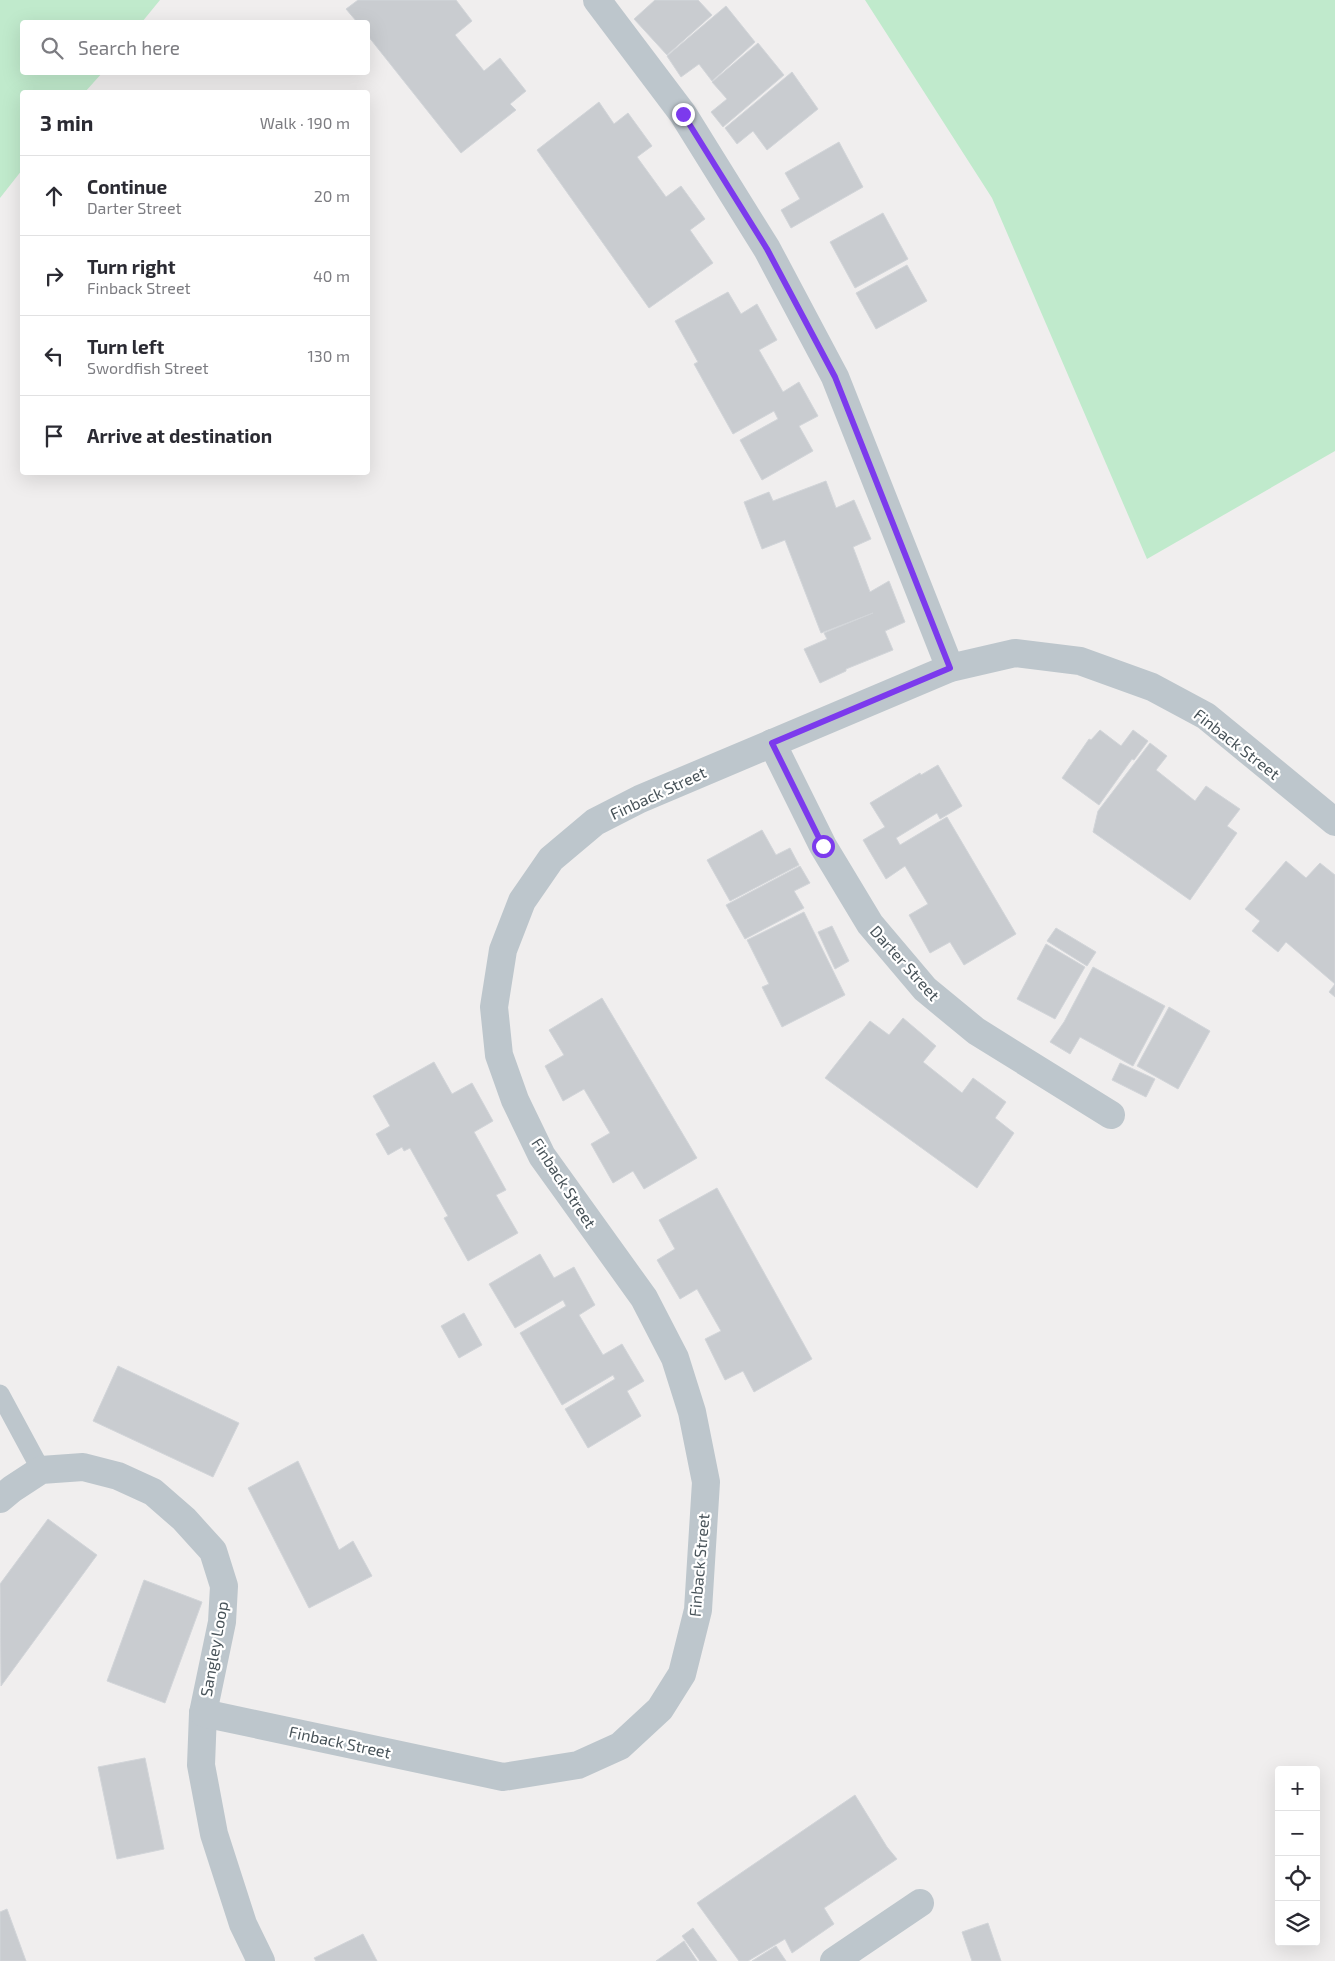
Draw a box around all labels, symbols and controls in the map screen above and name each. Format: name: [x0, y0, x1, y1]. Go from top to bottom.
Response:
search box: [20, 20, 370, 75]
icon: search: [38, 34, 66, 62]
text: Search here: [78, 36, 180, 59]
route end: [672, 103, 695, 126]
text: 3 min: [40, 110, 93, 135]
text: Walk · 190 m: [260, 113, 350, 132]
text: Continue: [87, 175, 167, 198]
icon: ahead: [40, 182, 68, 210]
text: 20 m: [314, 186, 350, 205]
text: Darter Street: [87, 198, 182, 217]
text: Turn right: [87, 255, 175, 278]
icon: right: [40, 262, 68, 290]
text: 40 m: [313, 266, 350, 285]
text: Finback Street: [87, 278, 191, 297]
text: Turn left: [87, 335, 164, 358]
icon: left: [40, 342, 68, 370]
text: 130 m: [308, 346, 350, 365]
text: Swordfish Street: [87, 358, 209, 377]
icon: arrive: [40, 422, 68, 450]
text: Arrive at destination: [87, 424, 272, 447]
street label: Finback Street: [1191, 704, 1284, 783]
street label: Finback Street: [607, 762, 709, 823]
route start: [812, 835, 835, 858]
street label: Darter Street: [867, 921, 944, 1004]
street label: Finback Street: [528, 1134, 601, 1231]
street label: Finback Street: [685, 1513, 712, 1617]
street label: Sangley Loop: [196, 1600, 231, 1698]
street label: Finback Street: [287, 1721, 393, 1762]
map controls: [1275, 1766, 1320, 1946]
button: +: [1275, 1766, 1320, 1811]
button: −: [1275, 1811, 1320, 1856]
button: locate: [1275, 1856, 1320, 1901]
button: layers: [1275, 1901, 1320, 1946]

